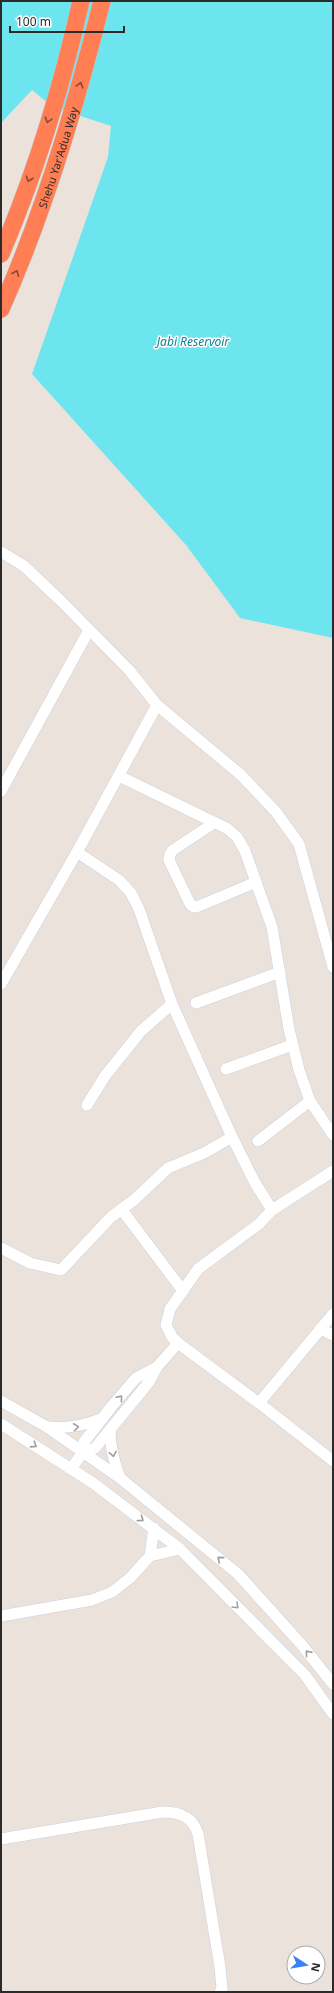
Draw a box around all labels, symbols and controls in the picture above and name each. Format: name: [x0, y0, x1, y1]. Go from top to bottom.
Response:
scale bar: [10, 8, 124, 34]
text: 100 m: [16, 13, 51, 30]
one-way arrow: [75, 82, 84, 89]
street label: Shehu Yar'Adua Way: [34, 105, 81, 210]
one-way arrow: [44, 116, 53, 123]
one-way arrow: [25, 176, 34, 183]
one-way arrow: [11, 269, 19, 277]
water label: Jabi Reservoir: [155, 333, 230, 350]
one-way arrow: [115, 1395, 122, 1402]
one-way arrow: [73, 1423, 80, 1432]
one-way arrow: [30, 1440, 37, 1447]
one-way arrow: [108, 1451, 116, 1457]
one-way arrow: [136, 1514, 143, 1521]
one-way arrow: [217, 1556, 224, 1563]
one-way arrow: [231, 1601, 239, 1609]
one-way arrow: [306, 1651, 313, 1658]
north arrow: [286, 1945, 326, 1985]
text: N: [308, 1961, 325, 1973]

